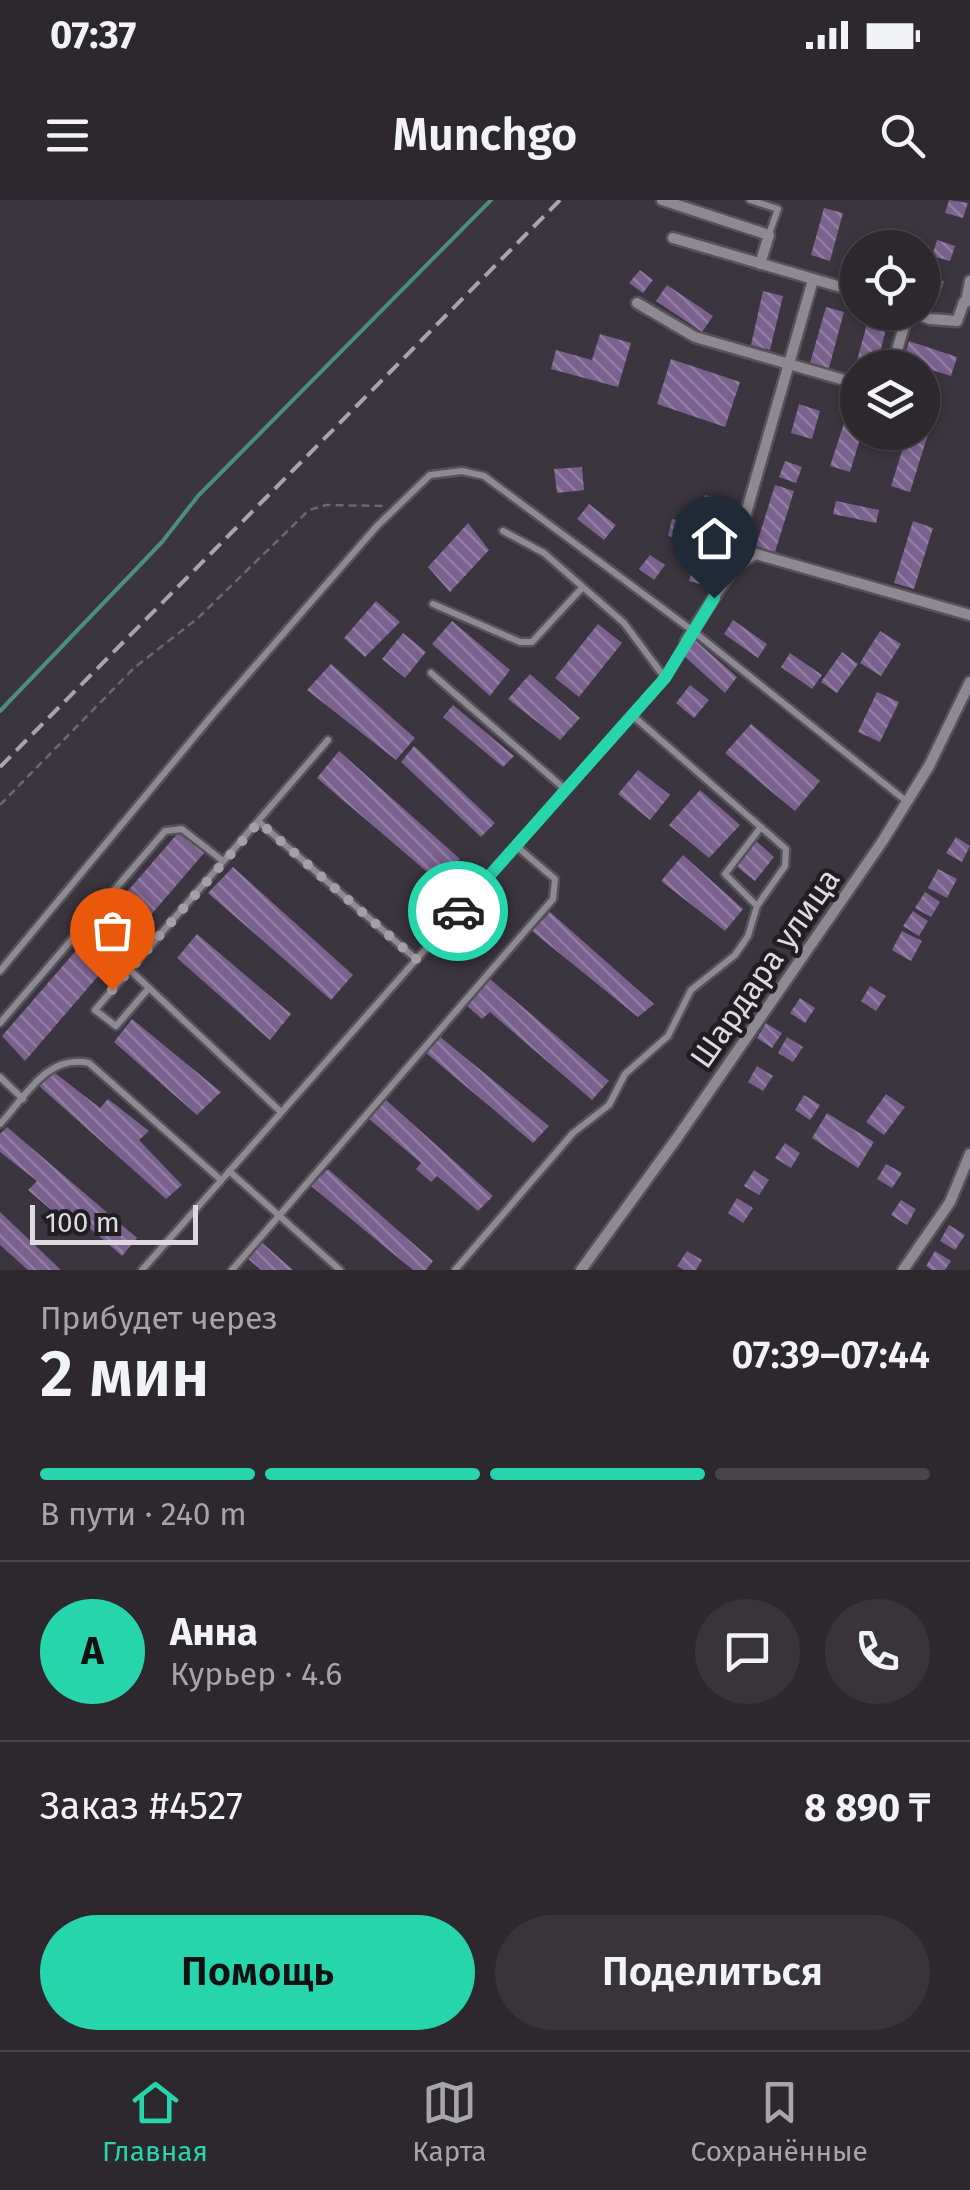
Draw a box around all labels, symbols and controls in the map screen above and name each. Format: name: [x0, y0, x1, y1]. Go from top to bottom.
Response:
text: 07:37: [50, 12, 136, 58]
icon: menu: [40, 108, 95, 163]
text: Munchgo: [393, 108, 577, 162]
icon: search: [875, 108, 930, 163]
map controls: [840, 230, 940, 450]
button: locate: [840, 230, 940, 330]
button: layers: [840, 350, 940, 450]
pin: [672, 496, 757, 599]
icon: home: [687, 511, 742, 566]
courier: [408, 861, 508, 961]
street label: Шардара улица: [682, 861, 848, 1075]
icon: car: [431, 884, 486, 939]
pin: [70, 888, 155, 991]
icon: bag: [85, 903, 140, 958]
scale bar: [30, 1200, 198, 1244]
text: 100 m: [45, 1206, 120, 1239]
text: Прибудет через: [40, 1299, 278, 1337]
text: 07:39–07:44: [732, 1332, 930, 1378]
text: 2 мин: [40, 1335, 210, 1413]
text: В пути · 240 m: [40, 1495, 247, 1533]
button: chat: [695, 1599, 800, 1704]
button: phone: [825, 1599, 930, 1704]
text: Анна: [170, 1609, 258, 1655]
text: А: [81, 1628, 104, 1674]
text: Курьер · 4.6: [170, 1655, 342, 1693]
text: Заказ #4527: [40, 1783, 243, 1829]
text: 8 890 ₸: [804, 1785, 930, 1831]
button: Помощь: [40, 1915, 475, 2030]
button: Поделиться: [495, 1915, 930, 2030]
tab: Главная: [102, 2075, 208, 2168]
tab: Карта: [412, 2075, 486, 2168]
tab: Сохранённые: [691, 2075, 868, 2168]

